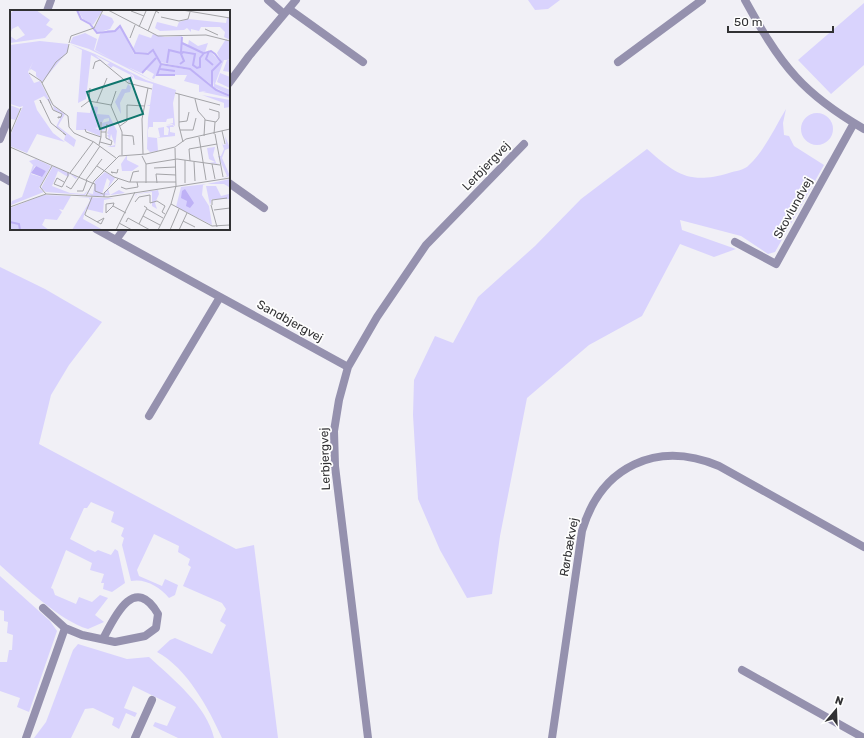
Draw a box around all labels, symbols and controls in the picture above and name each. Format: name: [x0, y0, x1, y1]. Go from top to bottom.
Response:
scale bar: [728, 8, 833, 34]
inset map: [10, 10, 230, 230]
text: 50 m: [734, 15, 762, 29]
street label: Lerbjergvej: [459, 139, 513, 193]
street label: Skovlundvej: [771, 175, 815, 241]
street label: Sandbjergvej: [255, 297, 325, 345]
street label: Lerbjergvej: [317, 427, 333, 491]
street label: Rørbækvej: [557, 517, 581, 577]
north arrow: [816, 690, 856, 730]
text: N: [833, 694, 845, 708]

